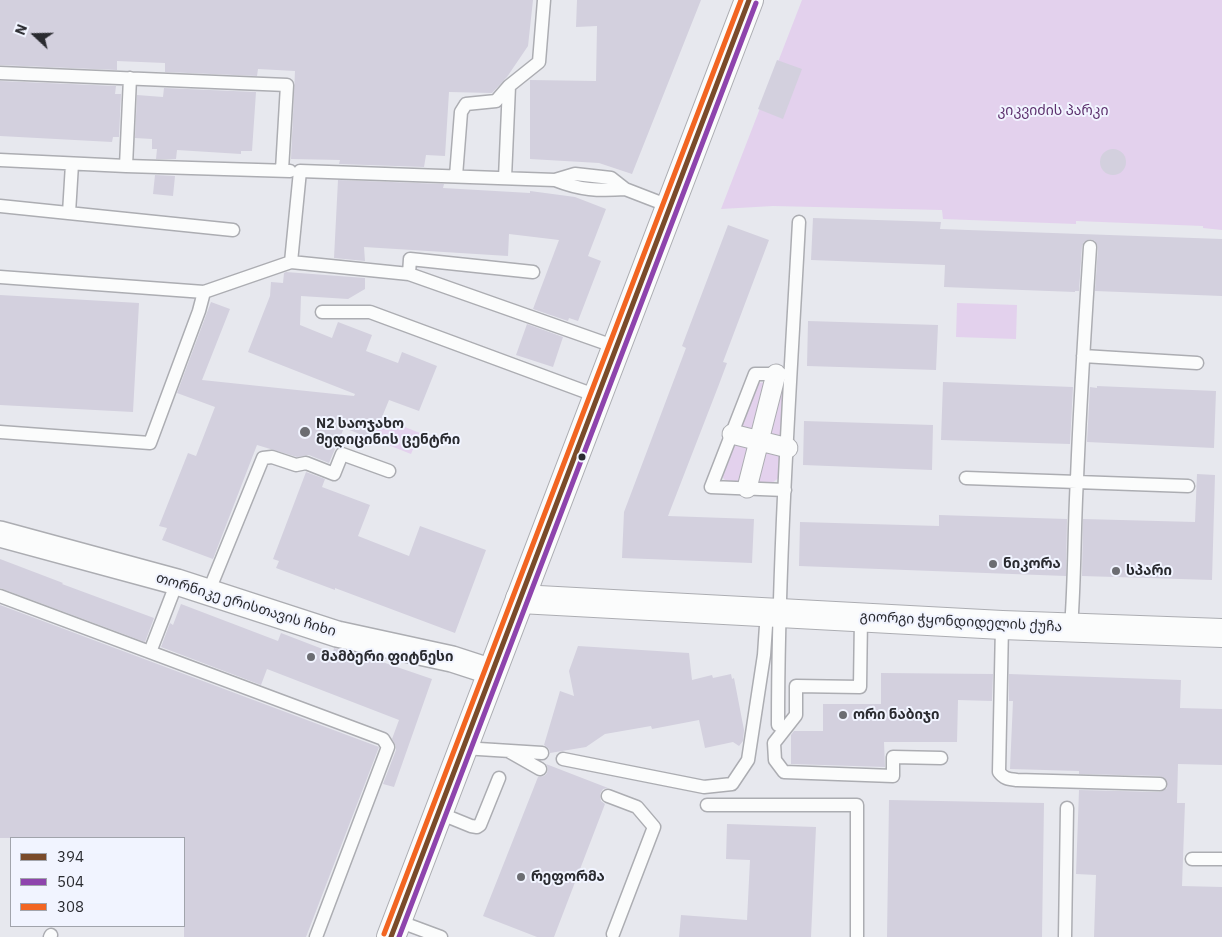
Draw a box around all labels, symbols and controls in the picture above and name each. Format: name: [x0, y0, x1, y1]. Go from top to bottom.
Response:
north arrow: [10, 10, 60, 60]
text: N: [11, 22, 31, 38]
park label: კიკვიძის პარკი: [997, 103, 1109, 119]
place label: N2 საოჯახო მედიცინის ცენტრი: [316, 416, 460, 448]
marker: N2 საოჯახო მედიცინის ცენტრი: [298, 425, 312, 439]
unlabelled marker: [577, 452, 587, 462]
place label: ნიკორა: [1003, 556, 1061, 572]
marker: ნიკორა: [987, 558, 999, 570]
place label: სპარი: [1126, 563, 1172, 579]
marker: სპარი: [1110, 565, 1122, 577]
street label: თორნიკე ერისთავის ჩიხი: [154, 570, 338, 640]
street label: გიორგი ჭყონდიდელის ქუჩა: [859, 608, 1063, 636]
place label: მამბერი ფიტნესი: [321, 649, 453, 665]
marker: მამბერი ფიტნესი: [305, 651, 317, 663]
place label: ორი ნაბიჯი: [853, 707, 940, 723]
marker: ორი ნაბიჯი: [837, 709, 849, 721]
legend: [10, 837, 185, 927]
text: 394: [57, 847, 84, 866]
place label: რეფორმა: [531, 869, 605, 885]
marker: რეფორმა: [515, 871, 527, 883]
text: 504: [57, 872, 84, 891]
text: 308: [57, 897, 84, 916]

